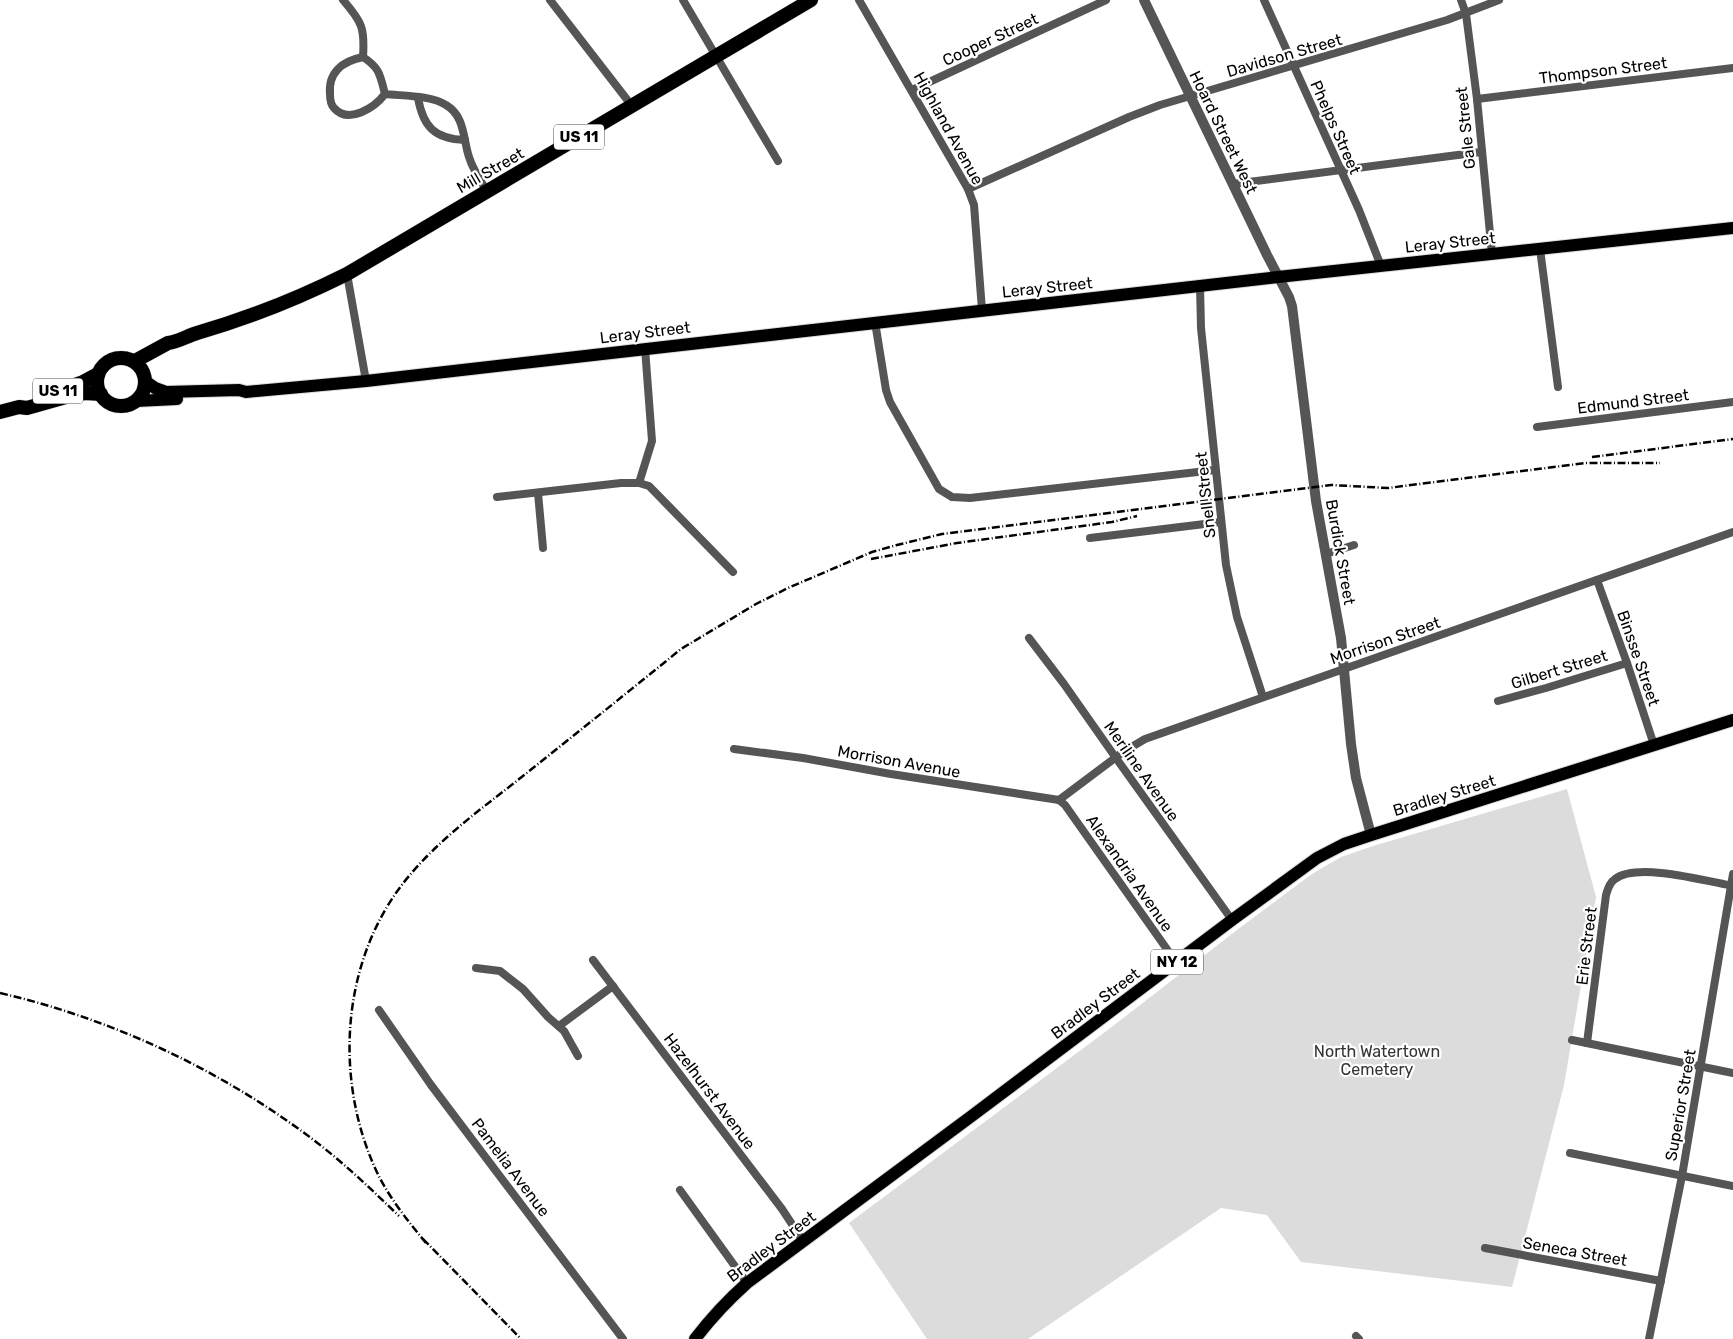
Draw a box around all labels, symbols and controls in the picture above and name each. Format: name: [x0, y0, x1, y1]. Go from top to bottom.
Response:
street label: Cooper Street: [939, 9, 1041, 70]
street label: Davidson Street: [1224, 30, 1344, 81]
street label: Thompson Street: [1538, 53, 1668, 88]
street label: Hoard Street West: [1186, 68, 1262, 197]
street label: Highland Avenue: [910, 69, 987, 188]
street label: Phelps Street: [1306, 77, 1365, 177]
street label: Gale Street: [1452, 86, 1479, 170]
road number: US 11: [554, 124, 604, 150]
street label: Mill Street: [453, 144, 527, 197]
street label: Leray Street: [1404, 228, 1496, 257]
street label: Leray Street: [1001, 273, 1093, 302]
street label: Leray Street: [599, 318, 691, 347]
road number: US 11: [33, 378, 83, 404]
street label: Edmund Street: [1576, 385, 1690, 418]
street label: Snell Street: [1192, 451, 1219, 539]
street label: Burdick Street: [1322, 498, 1359, 606]
street label: Binsse Street: [1613, 608, 1664, 708]
street label: Morrison Street: [1328, 613, 1443, 668]
street label: Gilbert Street: [1509, 646, 1610, 693]
street label: Meriline Avenue: [1100, 718, 1183, 825]
street label: Morrison Avenue: [836, 741, 962, 782]
street label: Bradley Street: [1391, 771, 1498, 820]
street label: Alexandria Avenue: [1082, 811, 1177, 935]
street label: Erie Street: [1572, 906, 1601, 986]
road number: NY 12: [1151, 950, 1203, 974]
street label: Bradley Street: [1047, 964, 1143, 1043]
street label: Hazelhurst Avenue: [660, 1029, 760, 1153]
park label: North Watertown Cemetery: [1314, 1042, 1440, 1079]
street label: Superior Street: [1661, 1048, 1700, 1162]
street label: Pamelia Avenue: [467, 1114, 554, 1220]
street label: Bradley Street: [723, 1207, 819, 1286]
street label: Seneca Street: [1521, 1233, 1628, 1270]

